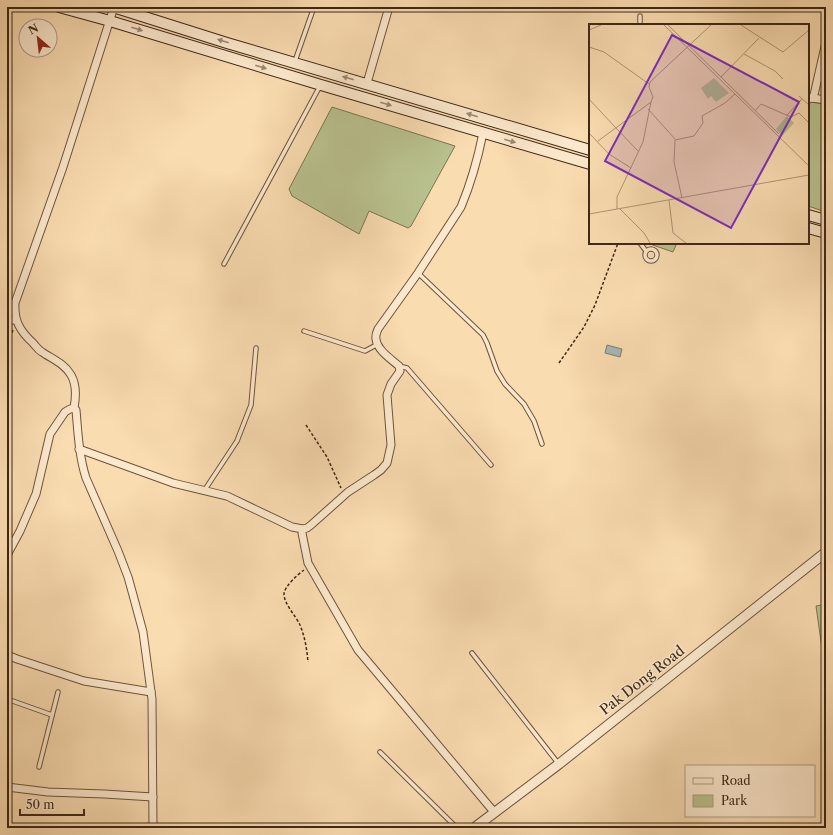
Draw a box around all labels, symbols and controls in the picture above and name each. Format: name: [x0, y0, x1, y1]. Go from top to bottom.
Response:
north arrow: [18, 18, 58, 58]
text: N: [26, 21, 41, 38]
inset map: [589, 24, 809, 244]
one-way arrow: [131, 26, 143, 32]
one-way arrow: [217, 38, 229, 44]
one-way arrow: [256, 64, 268, 70]
one-way arrow: [341, 75, 353, 81]
one-way arrow: [380, 101, 392, 107]
one-way arrow: [466, 112, 478, 118]
one-way arrow: [505, 138, 517, 144]
street label: Pak Dong Road: [596, 641, 688, 719]
legend: [685, 765, 815, 817]
text: Road: [721, 773, 751, 788]
scale bar: [20, 791, 84, 817]
text: Park: [721, 793, 748, 808]
text: 50 m: [26, 797, 55, 812]

